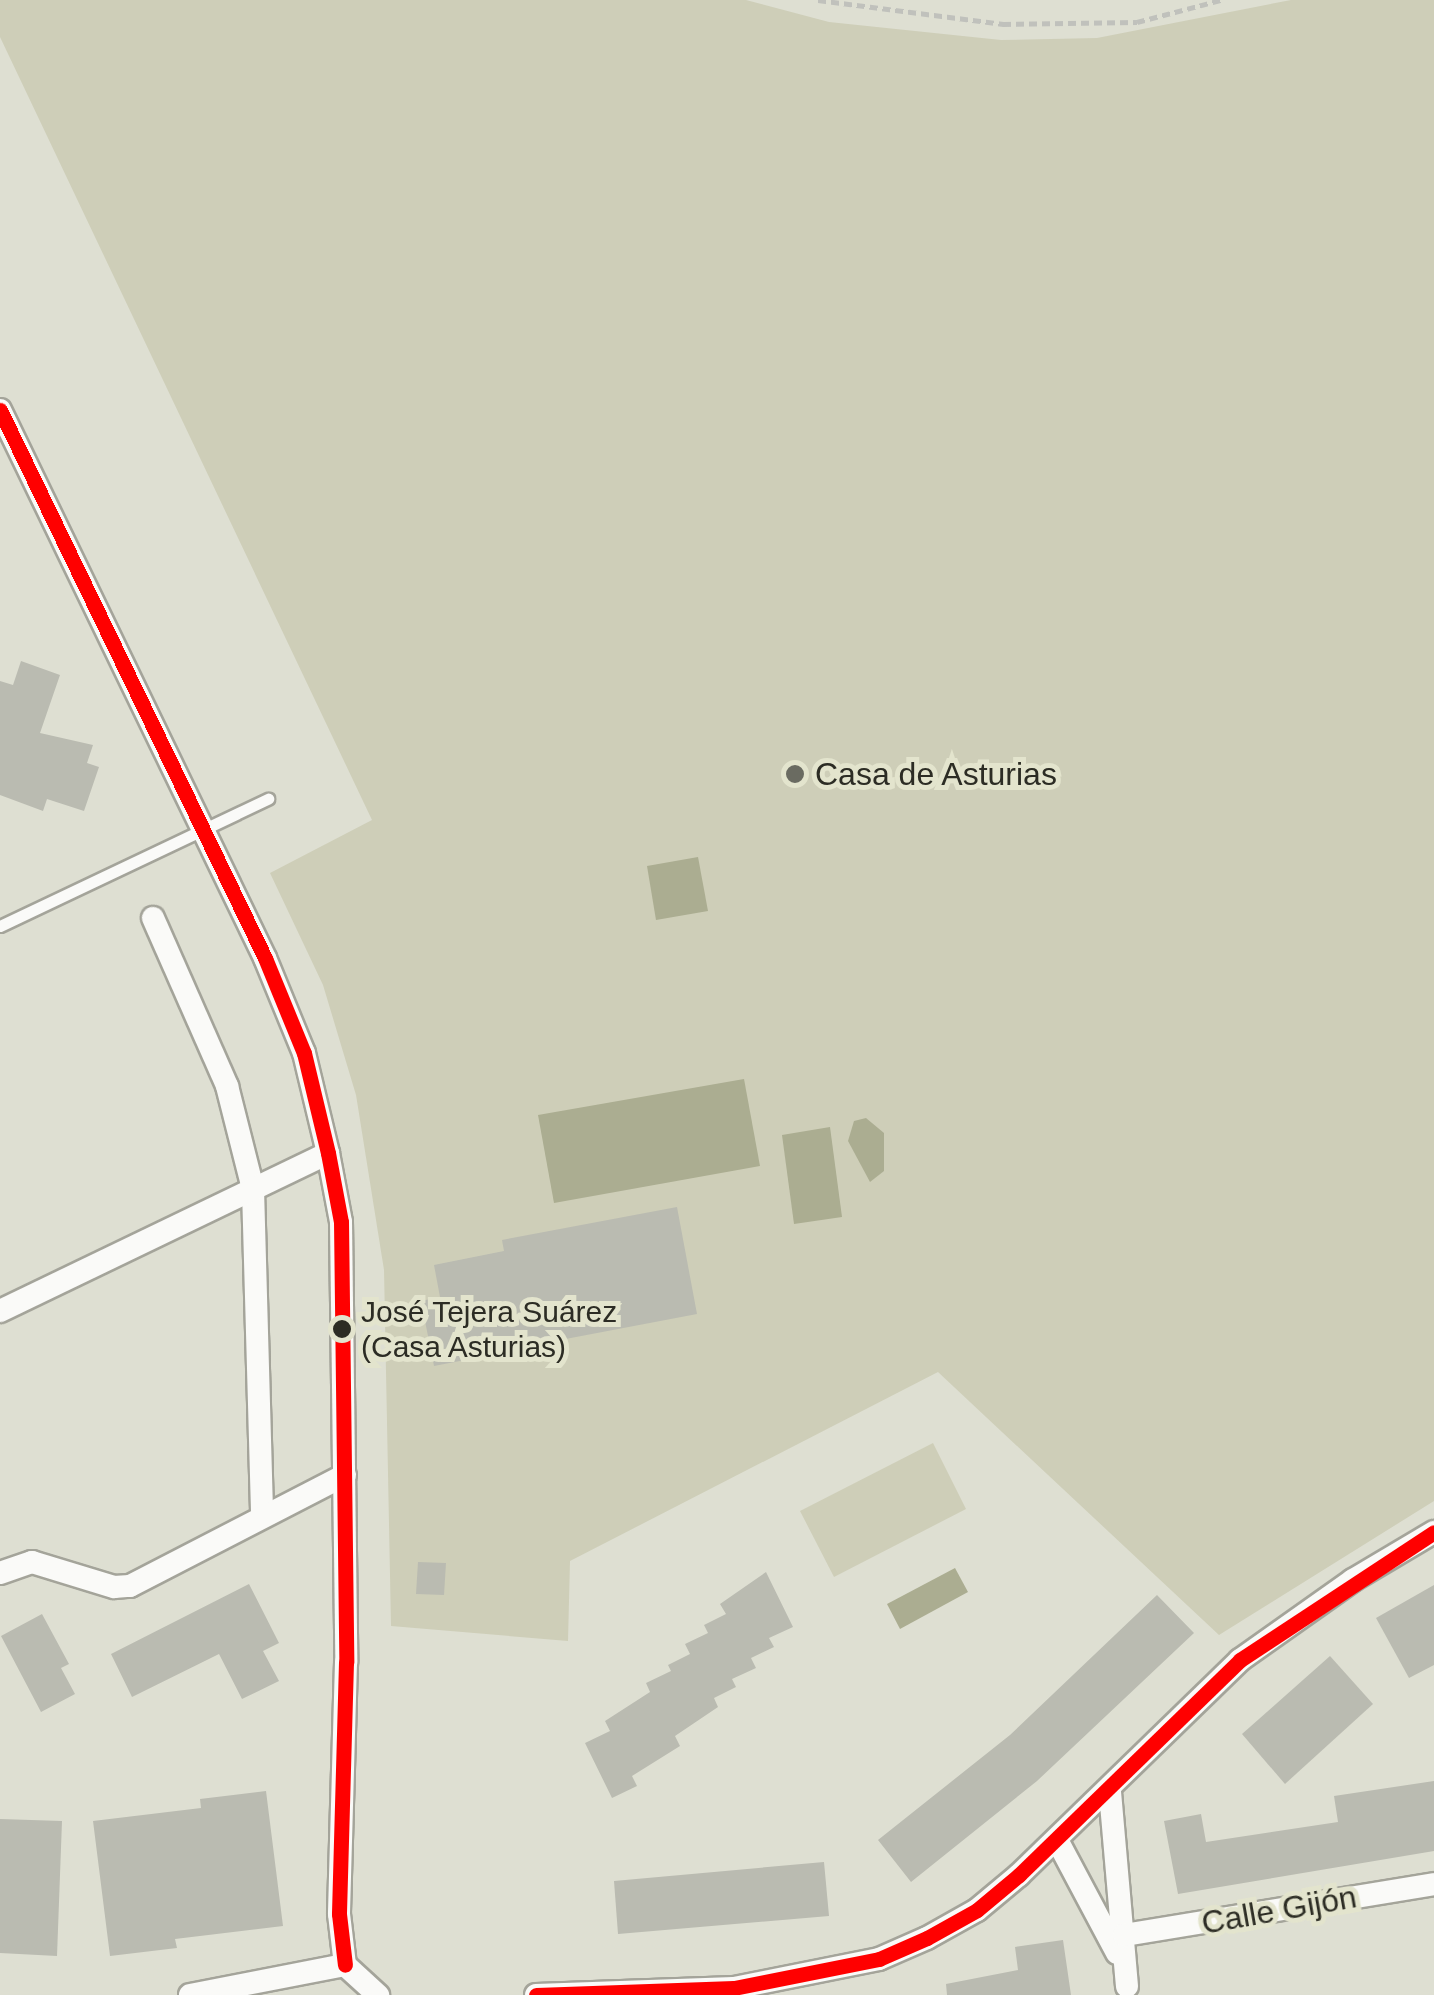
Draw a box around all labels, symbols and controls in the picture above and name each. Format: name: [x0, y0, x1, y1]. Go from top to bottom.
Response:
place label: Casa de Asturias: [815, 755, 1059, 793]
marker: Casa de Asturias: [784, 763, 806, 785]
place label: José Tejera Suárez (Casa Asturias): [361, 1294, 618, 1364]
marker: José Tejera Suárez (Casa Asturias): [332, 1319, 352, 1339]
street label: Calle Gijón: [1199, 1878, 1359, 1942]

